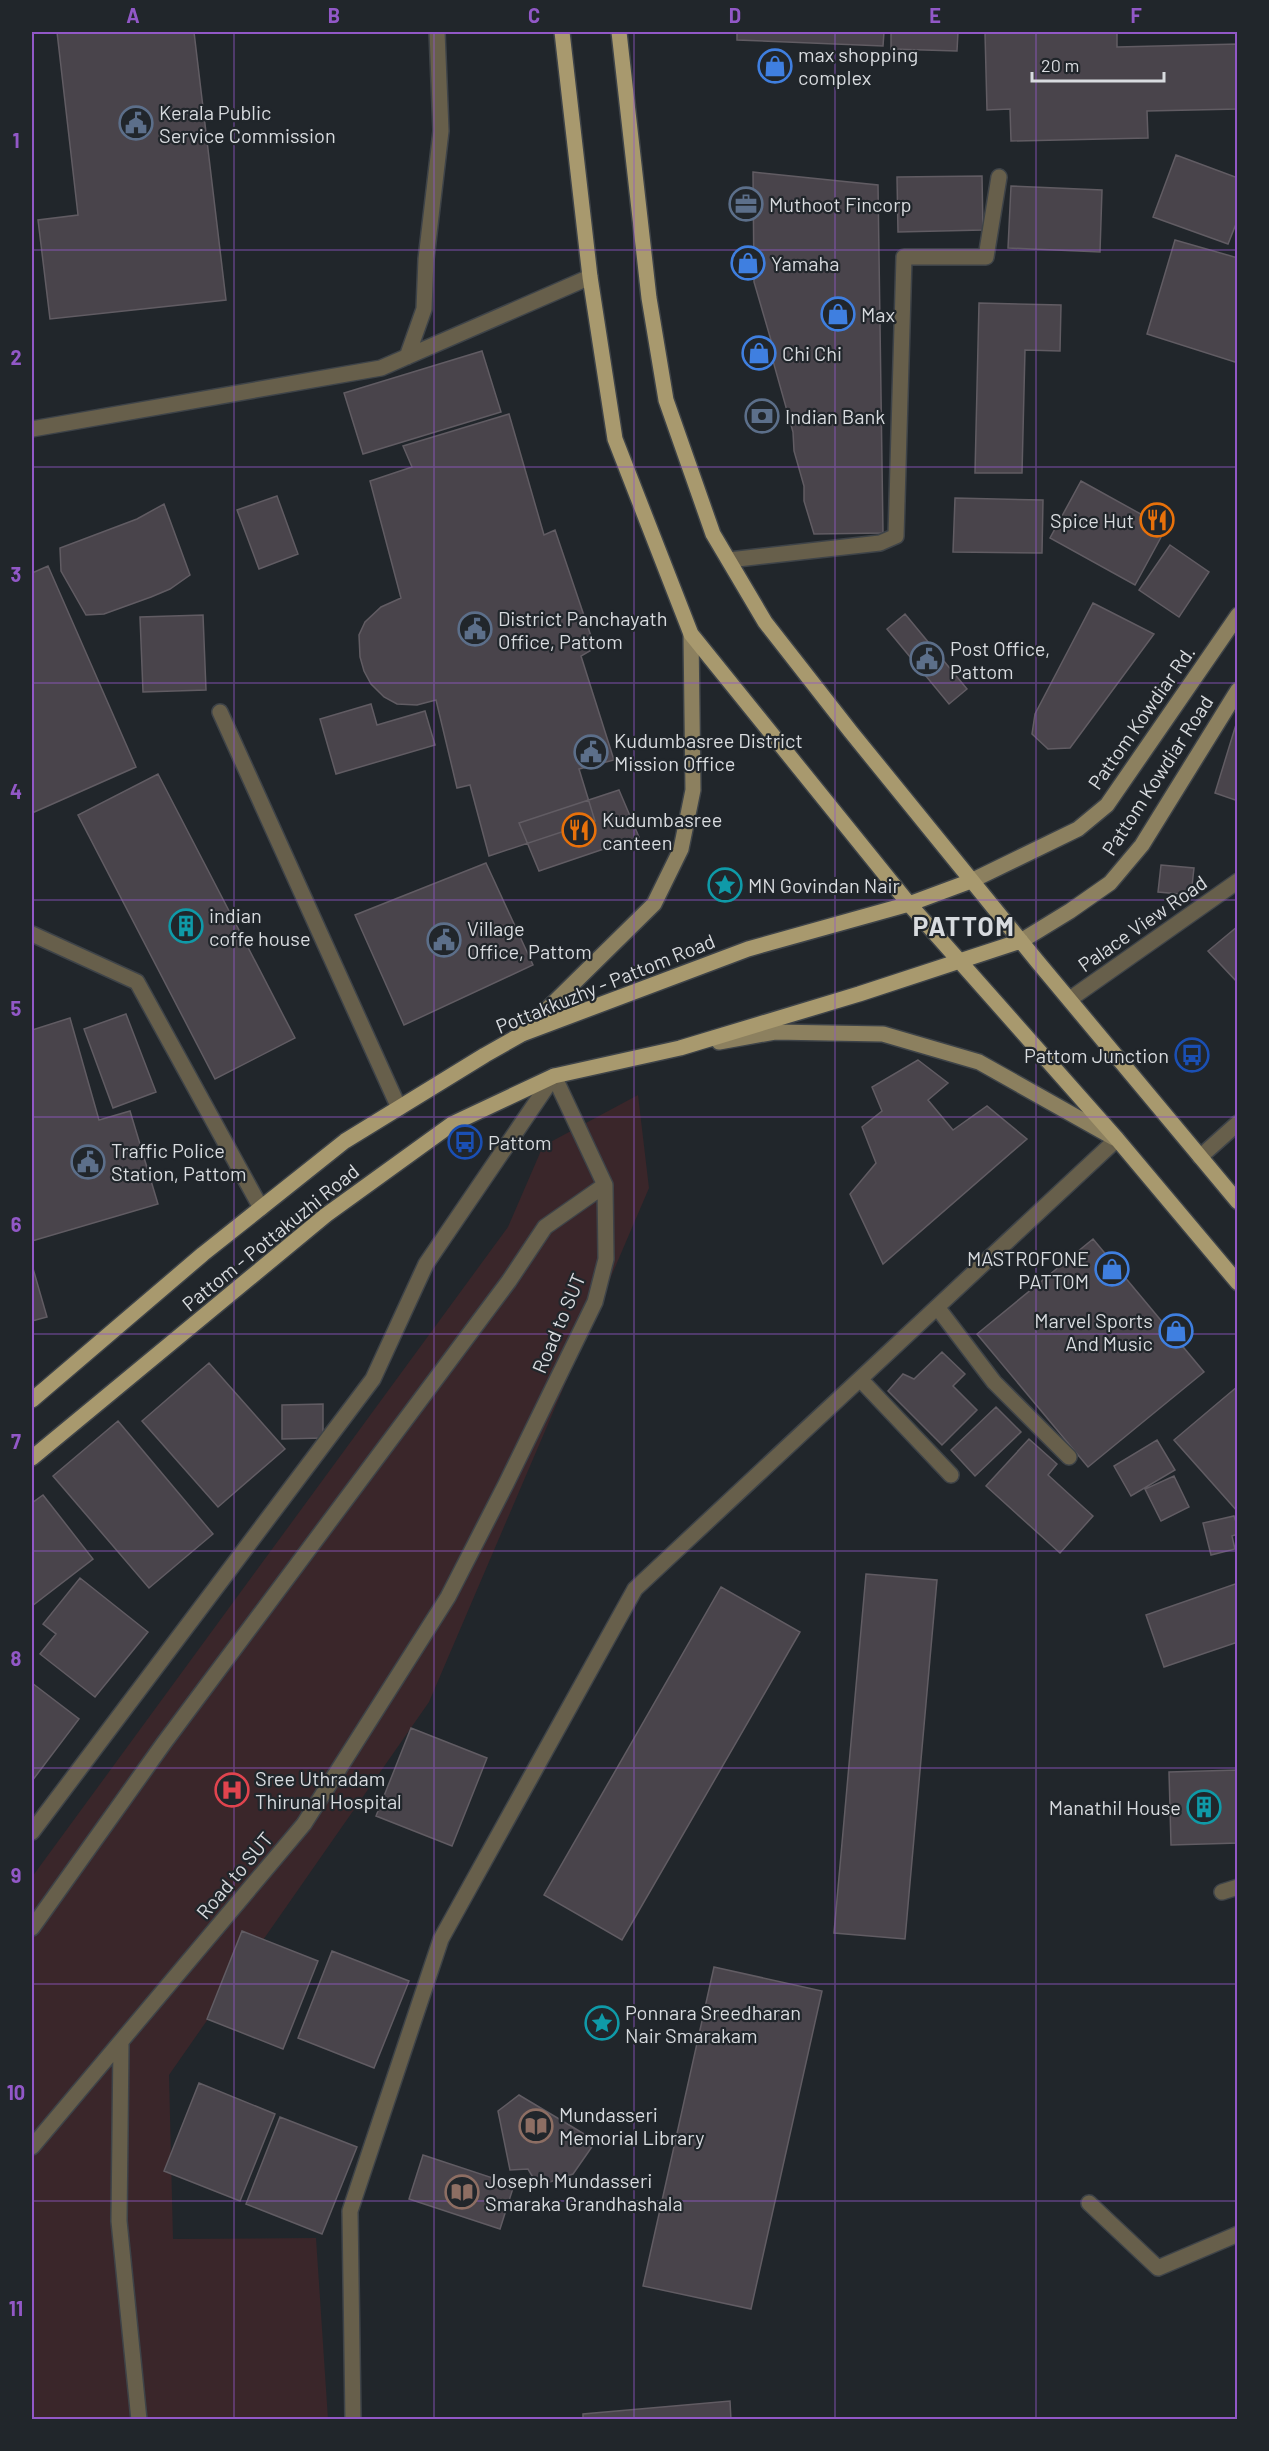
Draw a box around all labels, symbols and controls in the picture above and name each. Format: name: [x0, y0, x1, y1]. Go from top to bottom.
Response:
text: A: [126, 3, 140, 27]
text: B: [328, 3, 340, 27]
text: C: [528, 3, 540, 27]
text: D: [729, 3, 741, 27]
text: E: [929, 3, 941, 27]
text: F: [1130, 3, 1142, 27]
place label: max shopping complex: [798, 42, 918, 89]
scale bar: [1032, 45, 1164, 83]
shop icon: max shopping complex: [757, 48, 793, 84]
text: 20 m: [1041, 54, 1079, 76]
place label: Kerala Public Service Commission: [159, 100, 336, 147]
public building icon: Kerala Public Service Commission: [118, 105, 154, 141]
text: 1: [12, 128, 20, 152]
office icon: Muthoot Fincorp: [728, 186, 764, 222]
place label: Muthoot Fincorp: [769, 192, 912, 216]
shop icon: Yamaha: [730, 245, 766, 281]
place label: Yamaha: [771, 251, 839, 275]
shop icon: Max: [820, 296, 856, 332]
place label: Max: [861, 302, 896, 326]
shop icon: Chi Chi: [741, 335, 777, 371]
place label: Chi Chi: [782, 341, 842, 365]
text: 2: [10, 345, 22, 369]
bank icon: Indian Bank: [744, 398, 780, 434]
place label: Indian Bank: [785, 404, 885, 428]
restaurant icon: Spice Hut: [1139, 502, 1175, 538]
place label: Spice Hut: [1050, 508, 1134, 532]
text: 3: [11, 562, 21, 586]
place label: District Panchayath Office, Pattom: [498, 606, 668, 653]
public building icon: District Panchayath Office, Pattom: [457, 611, 493, 647]
place label: Post Office, Pattom: [950, 636, 1050, 683]
street label: Pattom Kowdiar Rd.: [1082, 640, 1200, 794]
public building icon: Post Office, Pattom: [909, 641, 945, 677]
street label: Pattom Kowdiar Road: [1096, 691, 1218, 859]
place label: Kudumbasree District Mission Office: [614, 728, 803, 775]
public building icon: Kudumbasree District Mission Office: [573, 734, 609, 770]
text: 4: [10, 779, 22, 803]
place label: Kudumbasree canteen: [602, 807, 722, 854]
restaurant icon: Kudumbasree canteen: [561, 812, 597, 848]
place icon: MN Govindan Nair: [707, 867, 743, 903]
street label: Palace View Road: [1073, 870, 1211, 976]
place label: MN Govindan Nair: [748, 873, 900, 897]
place label: indian coffe house: [209, 903, 311, 950]
building icon: indian coffe house: [168, 908, 204, 944]
district label: PATTOM: [913, 910, 1015, 941]
place label: Village Office, Pattom: [467, 916, 592, 963]
public building icon: Village Office, Pattom: [426, 922, 462, 958]
street label: Pottakkuzhy - Pattom Road: [492, 928, 718, 1038]
text: 5: [11, 996, 22, 1020]
bus stop icon: Pattom Junction: [1174, 1037, 1210, 1073]
place label: Pattom Junction: [1024, 1043, 1169, 1067]
bus stop icon: Pattom: [447, 1124, 483, 1160]
place label: Pattom: [488, 1130, 552, 1154]
place label: Traffic Police Station, Pattom: [111, 1138, 247, 1185]
public building icon: Traffic Police Station, Pattom: [70, 1144, 106, 1180]
street label: Pattom - Pottakuzhi Road: [177, 1158, 363, 1316]
text: 6: [11, 1212, 22, 1236]
place label: MASTROFONE PATTOM: [967, 1246, 1089, 1293]
shop icon: MASTROFONE PATTOM: [1094, 1251, 1130, 1287]
street label: Road to SUT: [526, 1269, 590, 1377]
place label: Marvel Sports And Music: [1034, 1308, 1153, 1355]
shop icon: Marvel Sports And Music: [1158, 1313, 1194, 1349]
text: 7: [11, 1429, 21, 1453]
text: 8: [11, 1646, 22, 1670]
place label: Sree Uthradam Thirunal Hospital: [255, 1766, 402, 1813]
hospital icon: Sree Uthradam Thirunal Hospital: [214, 1772, 250, 1808]
building icon: Manathil House: [1186, 1789, 1222, 1825]
place label: Manathil House: [1049, 1795, 1181, 1819]
street label: Road to SUT: [191, 1827, 277, 1923]
text: 9: [11, 1863, 21, 1887]
place label: Ponnara Sreedharan Nair Smarakam: [625, 2000, 801, 2047]
place icon: Ponnara Sreedharan Nair Smarakam: [584, 2005, 620, 2041]
text: 10: [7, 2080, 25, 2104]
place label: Mundasseri Memorial Library: [559, 2102, 704, 2149]
library icon: Mundasseri Memorial Library: [518, 2108, 554, 2144]
place label: Joseph Mundasseri Smaraka Grandhashala: [485, 2168, 683, 2215]
library icon: Joseph Mundasseri Smaraka Grandhashala: [444, 2174, 480, 2210]
text: 11: [9, 2296, 23, 2320]

